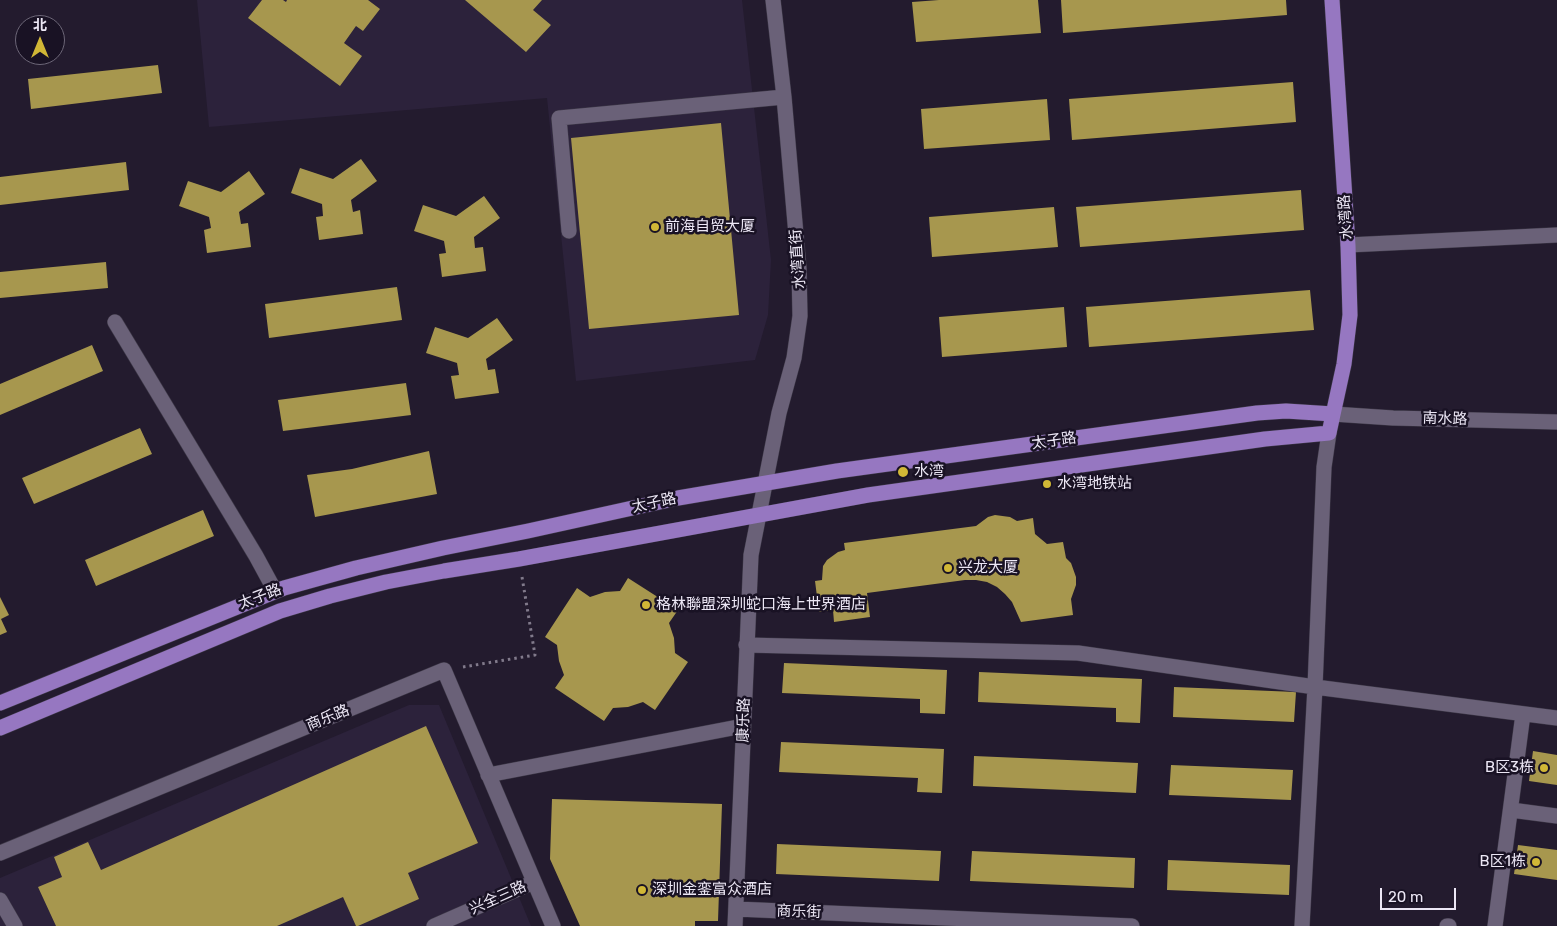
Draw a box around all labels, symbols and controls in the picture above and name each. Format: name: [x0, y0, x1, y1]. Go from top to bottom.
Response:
north arrow: [15, 15, 65, 65]
text: 北: [33, 17, 47, 34]
street label: 水湾路: [1335, 194, 1357, 240]
place label: 前海自贸大厦: [665, 218, 755, 236]
marker: 前海自贸大厦: [649, 221, 661, 233]
street label: 水湾直街: [787, 228, 809, 290]
street label: 南水路: [1422, 409, 1468, 429]
street label: 太子路: [1030, 429, 1078, 453]
place label: 水湾: [914, 463, 944, 481]
marker: 水湾: [896, 465, 910, 479]
place label: 水湾地铁站: [1057, 475, 1132, 493]
marker: 水湾地铁站: [1041, 478, 1053, 490]
street label: 太子路: [630, 490, 678, 516]
place label: 兴龙大厦: [958, 559, 1018, 577]
marker: 兴龙大厦: [942, 562, 954, 574]
street label: 太子路: [236, 581, 284, 613]
place label: 格林聯盟深圳蛇口海上世界酒店: [656, 596, 866, 614]
marker: 格林聯盟深圳蛇口海上世界酒店: [640, 599, 652, 611]
street label: 康乐路: [734, 697, 754, 743]
street label: 商乐路: [304, 701, 352, 735]
place label: B区3栋: [1485, 759, 1534, 777]
marker: B区3栋: [1538, 762, 1550, 774]
place label: B区1栋: [1480, 853, 1526, 871]
marker: B区1栋: [1530, 856, 1542, 868]
street label: 兴全三路: [467, 878, 529, 918]
scale bar: [1382, 878, 1458, 910]
place label: 深圳金銮富众酒店: [652, 881, 772, 899]
marker: 深圳金銮富众酒店: [636, 884, 648, 896]
text: 20 m: [1388, 888, 1423, 906]
street label: 商乐街: [776, 902, 822, 922]

